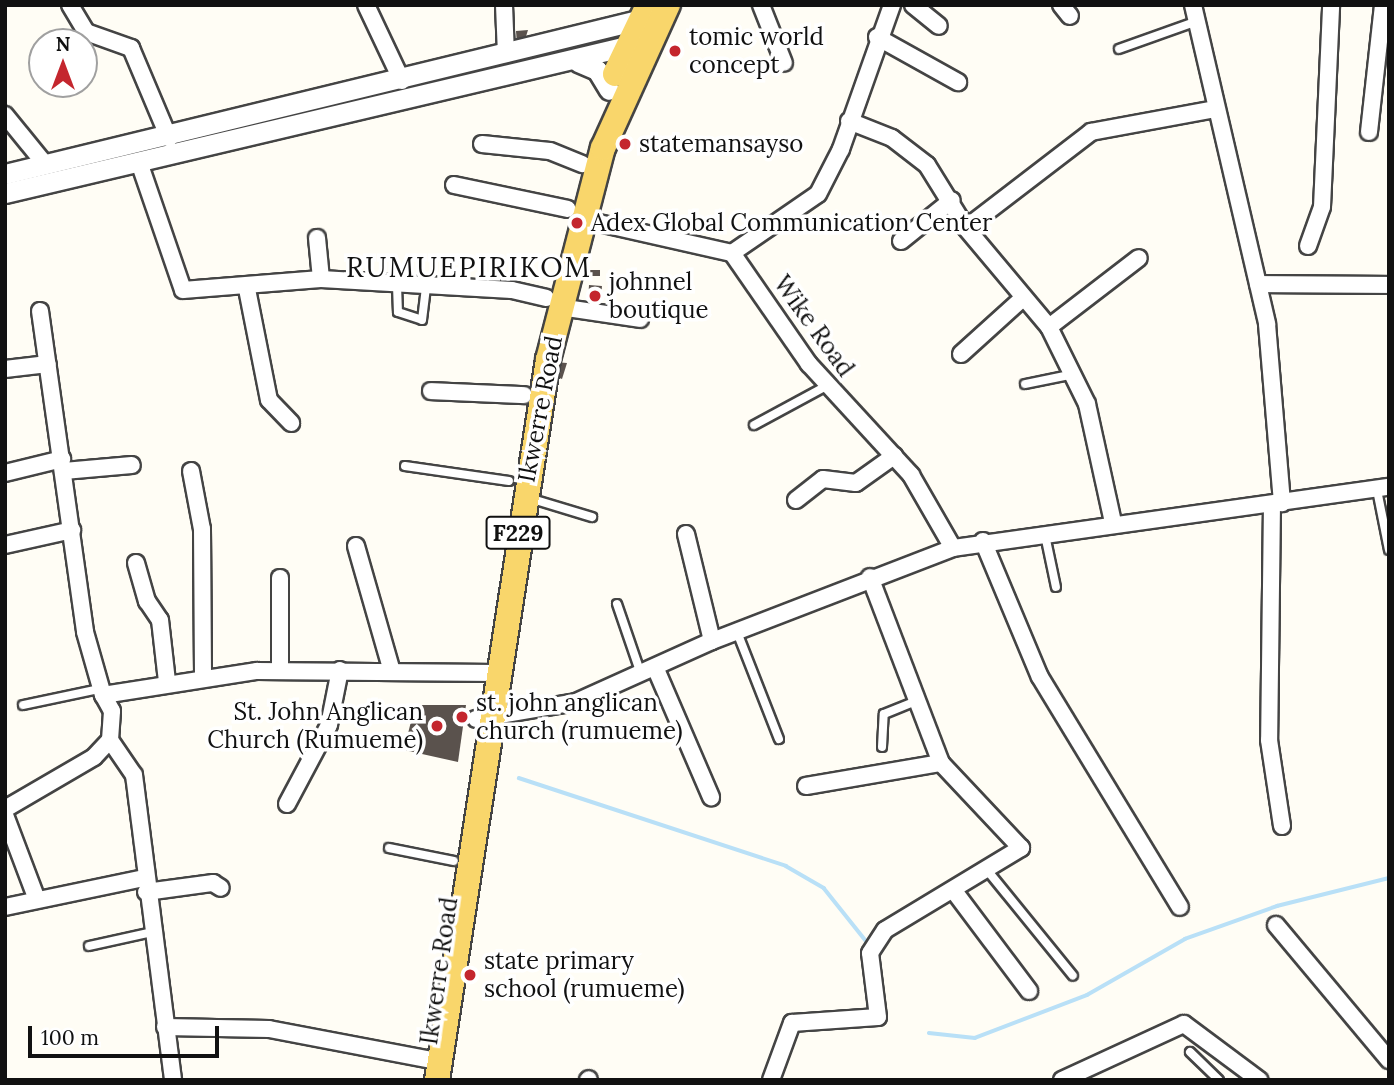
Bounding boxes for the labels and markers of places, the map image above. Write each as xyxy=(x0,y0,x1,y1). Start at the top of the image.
place label: tomic world concept xyxy=(689,23,824,79)
marker: tomic world concept xyxy=(667,43,683,59)
place label: statemansayso xyxy=(639,130,803,158)
marker: statemansayso xyxy=(617,136,633,152)
place label: Adex Global Communication Center xyxy=(591,209,992,237)
marker: Adex Global Communication Center xyxy=(569,215,585,231)
place label: johnnel boutique xyxy=(609,268,709,324)
marker: johnnel boutique xyxy=(587,288,603,304)
place label: st. john anglican church (rumueme) xyxy=(476,689,683,745)
place label: St. John Anglican Church (Rumueme) xyxy=(207,698,423,754)
marker: st. john anglican church (rumueme) xyxy=(454,709,470,725)
marker: St. John Anglican Church (Rumueme) xyxy=(429,718,445,734)
place label: state primary school (rumueme) xyxy=(484,947,685,1003)
marker: state primary school (rumueme) xyxy=(462,967,478,983)

